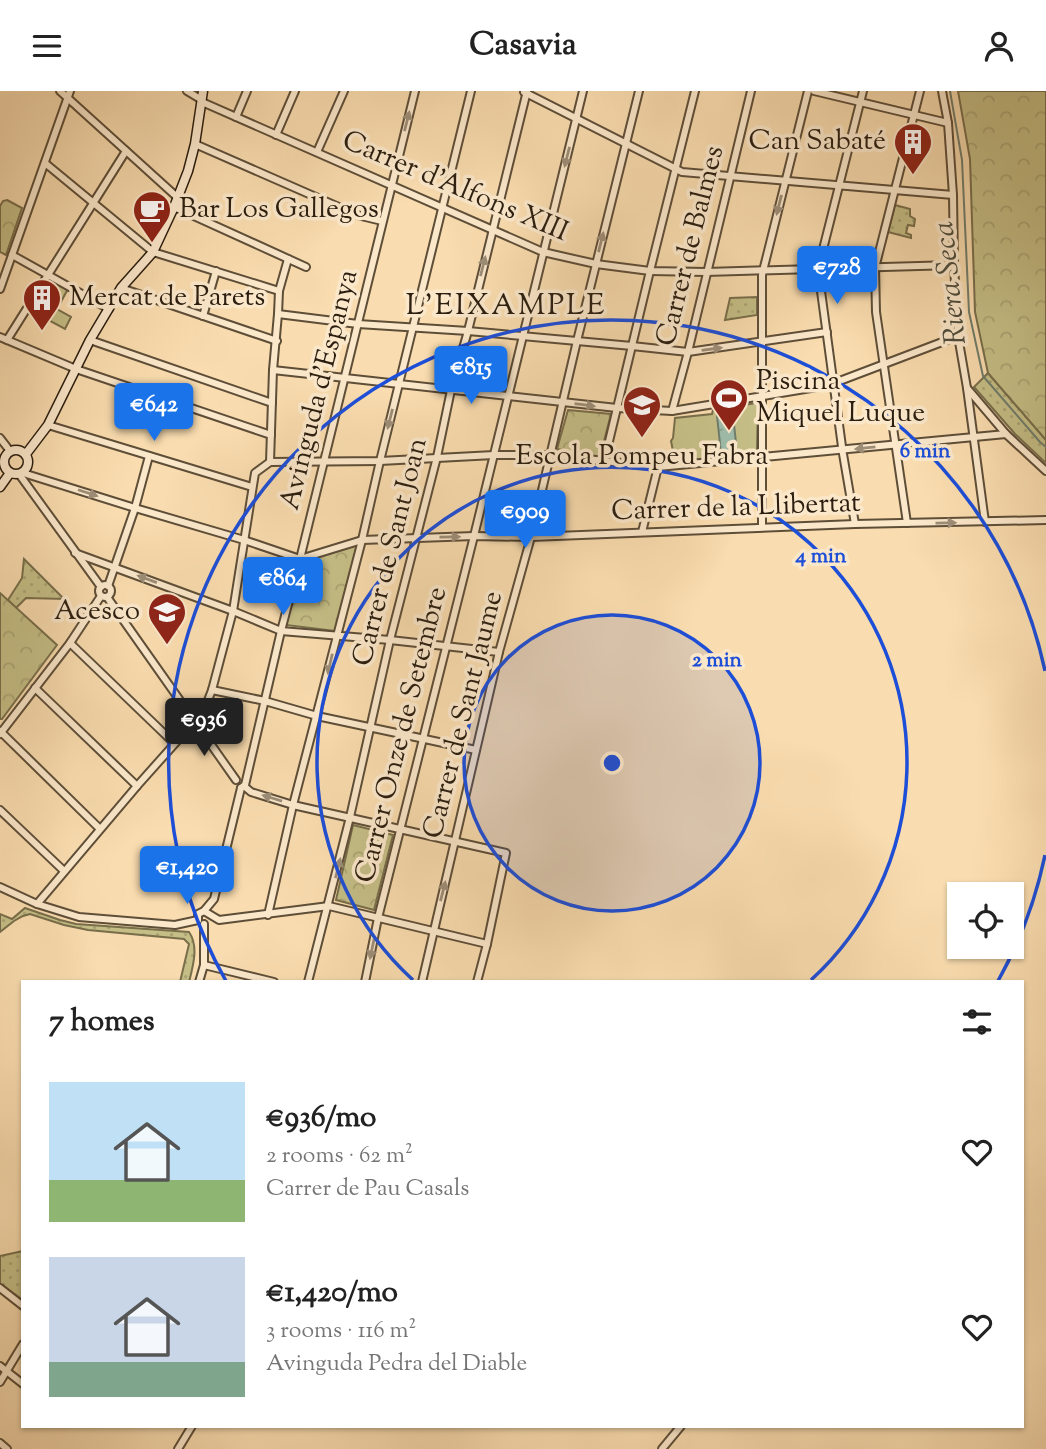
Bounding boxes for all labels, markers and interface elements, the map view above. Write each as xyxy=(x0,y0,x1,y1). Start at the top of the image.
text: Casavia xyxy=(469,23,577,69)
icon: menu xyxy=(28,27,66,65)
icon: person xyxy=(980,27,1018,65)
one-way arrow xyxy=(402,110,413,132)
street label: Carrer d'Alfons XIII xyxy=(336,121,574,253)
building icon: Can Sabaté xyxy=(892,121,934,176)
place label: Can Sabaté xyxy=(749,122,886,162)
street label: Carrer de Balmes xyxy=(647,142,735,350)
one-way arrow xyxy=(561,146,572,168)
cafe icon: Bar Los Gallegos xyxy=(131,189,173,244)
place label: Bar Los Gallegos xyxy=(179,190,379,230)
one-way arrow xyxy=(773,194,784,216)
water label: Riera Seca xyxy=(923,219,979,347)
one-way arrow xyxy=(596,231,607,253)
pin: €728 xyxy=(796,247,878,306)
text: €728 xyxy=(813,252,861,285)
one-way arrow xyxy=(478,255,489,277)
street label: Avinguda d'Espanya xyxy=(271,266,369,514)
building icon: Mercat de Parets xyxy=(21,277,63,332)
place label: Mercat de Parets xyxy=(69,278,265,318)
district label: L'EIXAMPLE xyxy=(406,285,606,328)
one-way arrow xyxy=(701,343,723,354)
pin: €815 xyxy=(430,347,512,406)
text: €815 xyxy=(450,352,492,385)
place label: Piscina Miquel Luque xyxy=(756,362,925,434)
sports icon: Piscina Miquel Luque xyxy=(708,377,750,432)
pin: €642 xyxy=(113,383,195,443)
school or university icon: Escola Pompeu Fabra xyxy=(621,384,663,439)
text: €642 xyxy=(130,389,178,422)
one-way arrow xyxy=(574,399,596,410)
one-way arrow xyxy=(384,408,395,430)
street label: Carrer de Sant Joan xyxy=(343,434,439,670)
place label: Escola Pompeu Fabra xyxy=(516,437,768,477)
text: 6 min xyxy=(900,437,951,467)
one-way arrow xyxy=(854,442,876,453)
street label: Carrer de la Llibertat xyxy=(611,484,862,532)
one-way arrow xyxy=(78,488,99,499)
pin: €909 xyxy=(484,491,566,550)
text: €909 xyxy=(501,496,549,529)
one-way arrow xyxy=(935,517,957,528)
one-way arrow xyxy=(439,531,461,543)
text: 4 min xyxy=(795,542,847,572)
pin: €864 xyxy=(242,557,324,617)
text: €864 xyxy=(259,563,307,596)
one-way arrow xyxy=(137,573,158,584)
street label: Carrer Onze de Setembre xyxy=(346,583,458,887)
street label: Carrer de Sant Jaume xyxy=(414,587,514,843)
school or university icon: Acesco xyxy=(146,591,188,646)
place label: Acesco xyxy=(54,592,140,632)
text: 2 min xyxy=(692,646,743,676)
one-way arrow xyxy=(324,653,335,675)
pin: €936 xyxy=(163,699,245,758)
text: €936 xyxy=(181,704,227,737)
centre of rings xyxy=(600,751,624,775)
one-way arrow xyxy=(262,793,283,803)
pin: €1,420 xyxy=(130,847,244,906)
text: €1,420 xyxy=(156,852,218,885)
one-way arrow xyxy=(333,857,344,879)
one-way arrow xyxy=(438,880,449,902)
map controls xyxy=(947,882,1024,959)
button: locate xyxy=(947,882,1024,959)
one-way arrow xyxy=(366,938,377,960)
text: 7 homes xyxy=(49,1001,154,1044)
icon: filters xyxy=(958,1003,996,1041)
text: €936/mo xyxy=(266,1097,377,1140)
icon: home xyxy=(105,1110,189,1194)
icon: heart xyxy=(958,1133,996,1171)
text: 2 rooms · 62 m² xyxy=(266,1140,413,1173)
text: Carrer de Pau Casals xyxy=(266,1173,469,1206)
text: €1,420/mo xyxy=(266,1272,398,1315)
icon: home xyxy=(105,1285,189,1369)
icon: heart xyxy=(958,1308,996,1346)
text: 3 rooms · 116 m² xyxy=(266,1315,416,1348)
text: Avinguda Pedra del Diable xyxy=(266,1348,527,1381)

